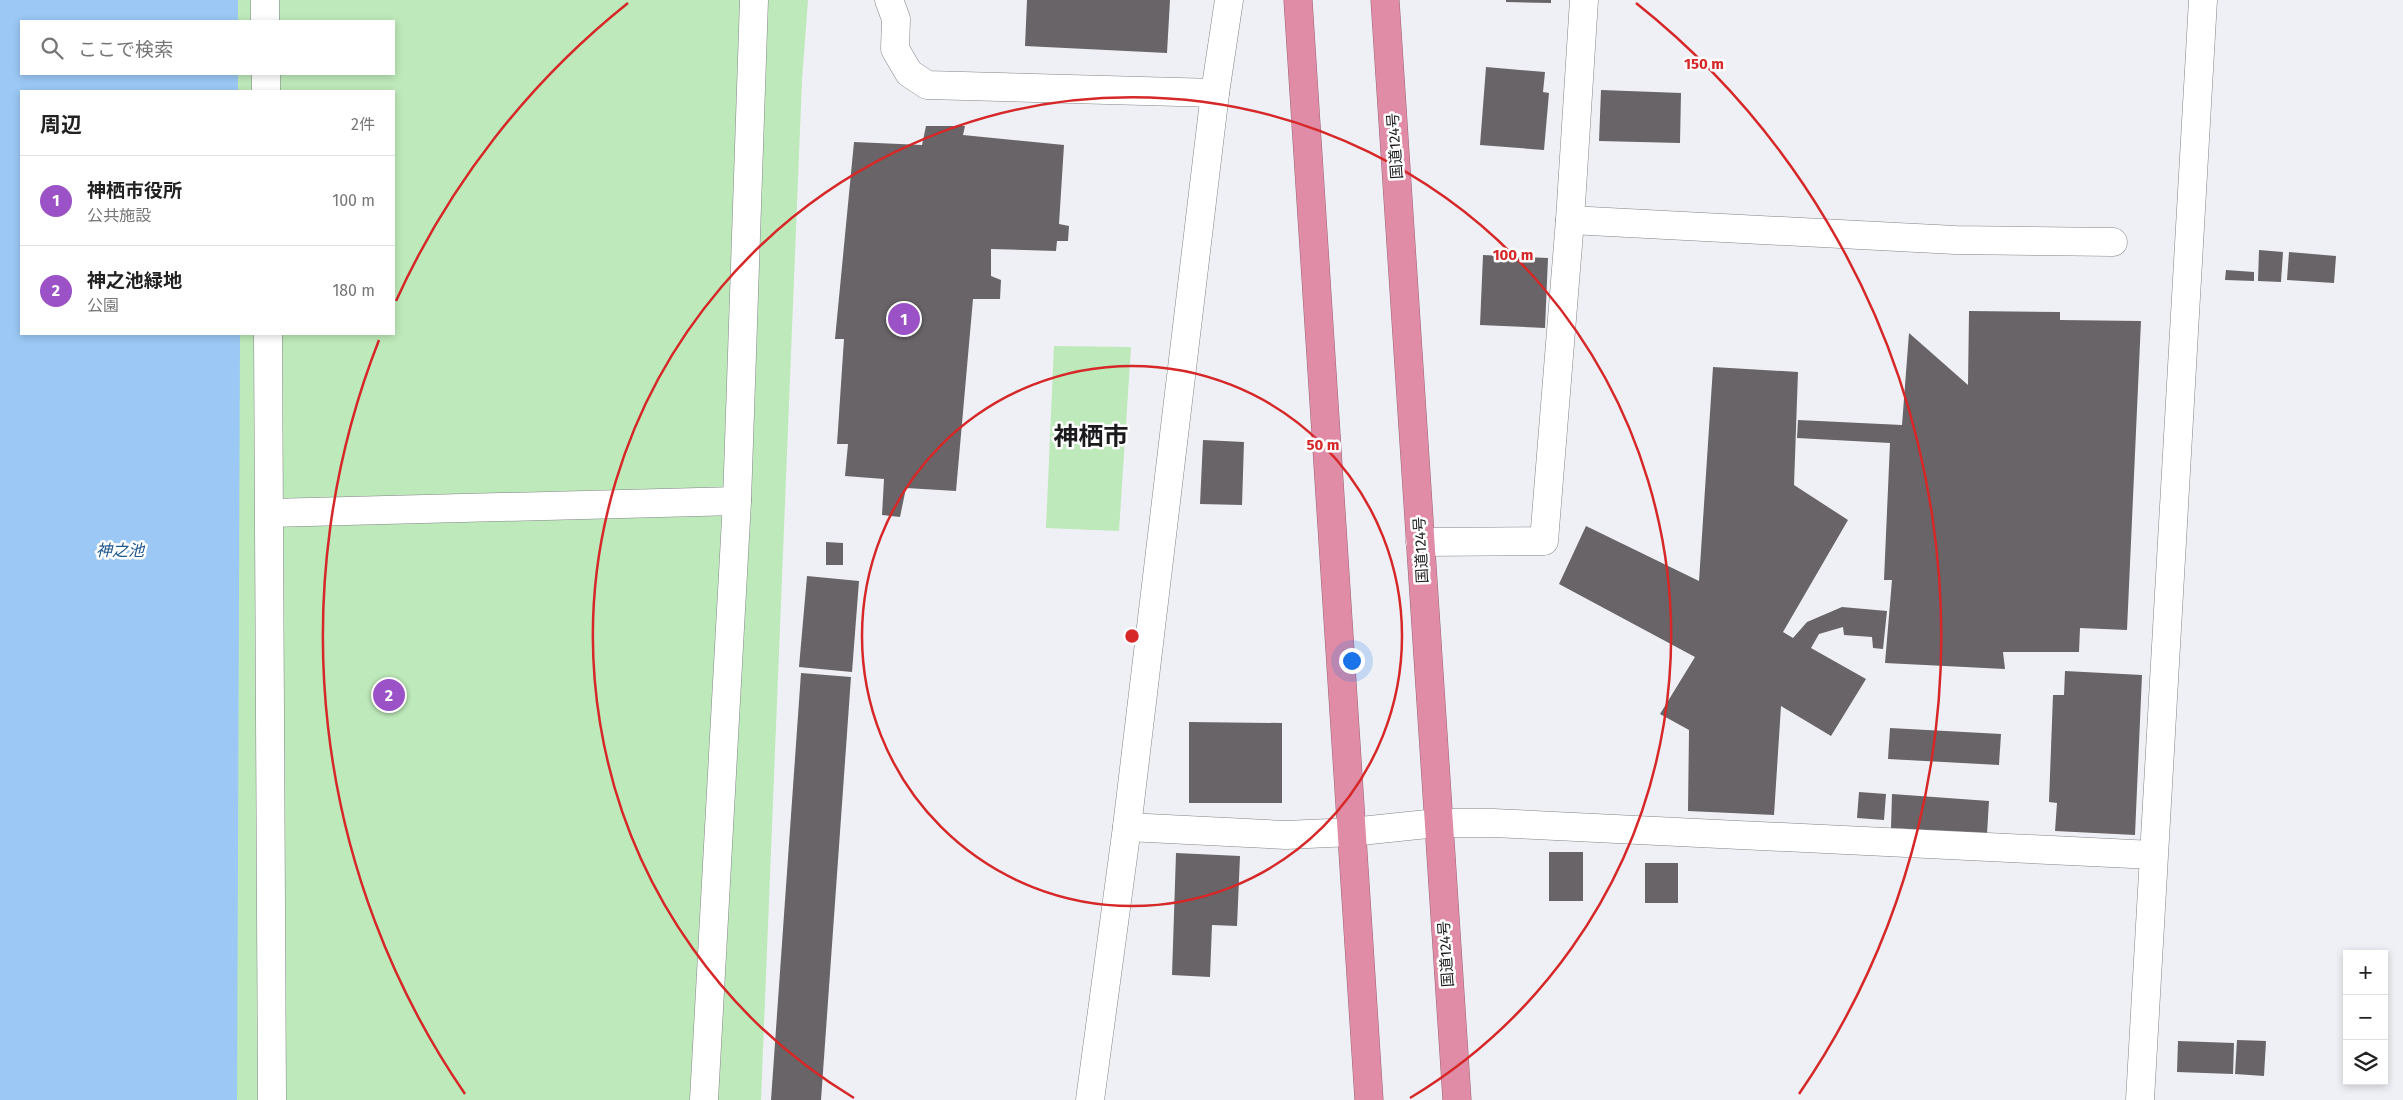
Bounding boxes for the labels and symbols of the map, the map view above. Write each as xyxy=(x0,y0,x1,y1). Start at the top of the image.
text: 150 m xyxy=(1684,55,1724,73)
street label: 国道124号 xyxy=(1384,112,1406,180)
text: 100 m xyxy=(1493,246,1533,264)
pin: 1 xyxy=(888,300,920,338)
district label: 神栖市 xyxy=(1053,422,1129,452)
text: 50 m xyxy=(1306,436,1340,454)
street label: 国道124号 xyxy=(1410,516,1432,584)
water label: 神之池 xyxy=(96,541,146,560)
centre of rings xyxy=(1123,627,1141,645)
your location xyxy=(1339,648,1365,674)
pin: 2 xyxy=(373,676,405,714)
street label: 国道124号 xyxy=(1435,920,1457,988)

